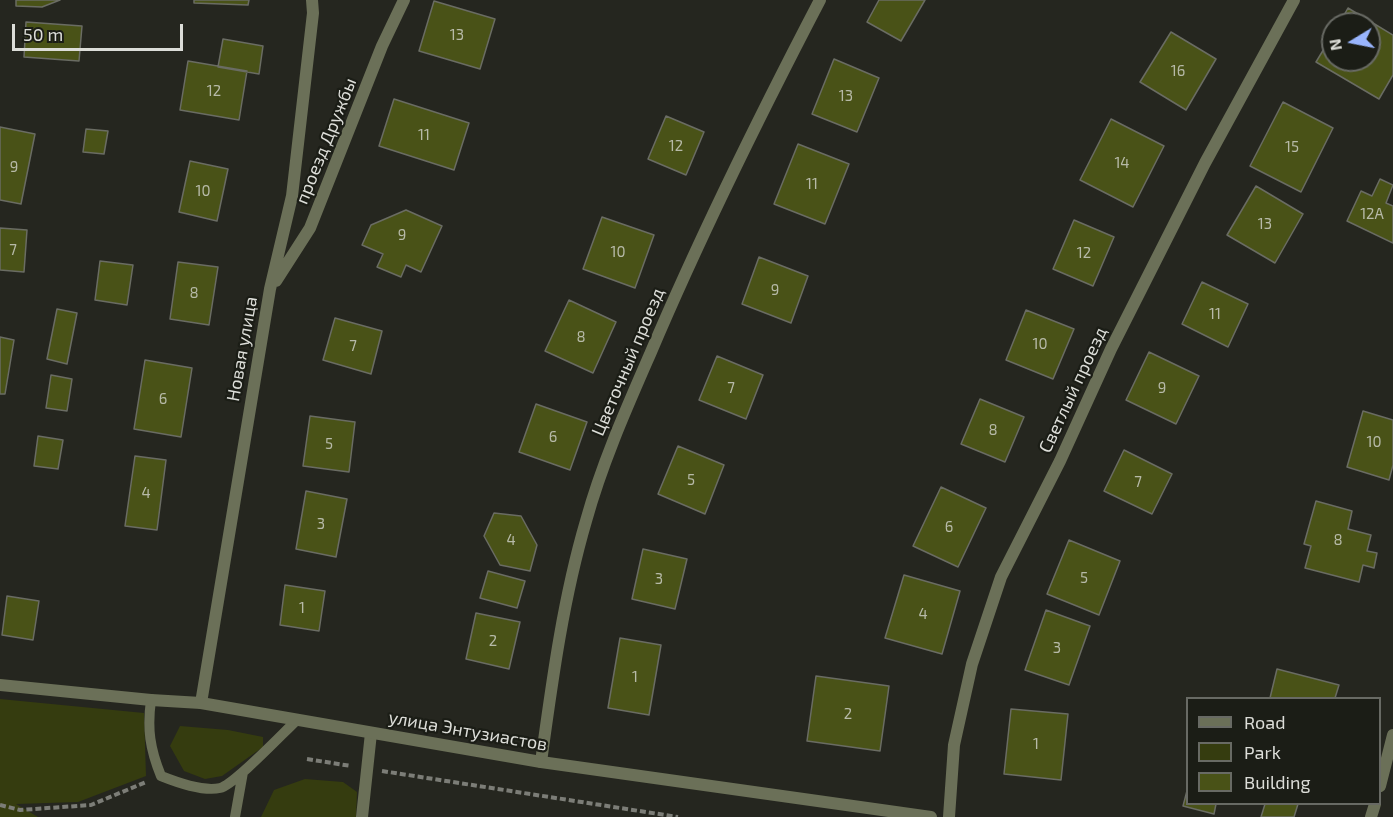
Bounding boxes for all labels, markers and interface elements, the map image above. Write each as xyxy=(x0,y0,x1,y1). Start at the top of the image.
scale bar xyxy=(15,12,186,50)
north arrow xyxy=(1321,12,1381,72)
text: 50 m xyxy=(23,23,63,45)
house number: 13 xyxy=(450,26,464,44)
text: N xyxy=(1324,38,1345,52)
house number: 16 xyxy=(1171,62,1185,80)
street label: проезд Дружбы xyxy=(291,75,361,207)
house number: 12 xyxy=(207,82,221,100)
house number: 13 xyxy=(839,87,853,105)
house number: 11 xyxy=(418,126,430,144)
house number: 12 xyxy=(669,137,683,155)
house number: 15 xyxy=(1285,138,1299,156)
house number: 14 xyxy=(1114,154,1130,172)
house number: 9 xyxy=(10,158,18,176)
house number: 11 xyxy=(806,175,818,193)
house number: 10 xyxy=(195,182,211,200)
house number: 12А xyxy=(1360,205,1384,223)
house number: 13 xyxy=(1258,215,1272,233)
house number: 9 xyxy=(398,226,406,244)
house number: 7 xyxy=(9,241,17,259)
house number: 10 xyxy=(610,243,626,261)
house number: 12 xyxy=(1077,244,1091,262)
house number: 9 xyxy=(771,281,779,299)
house number: 8 xyxy=(189,284,199,302)
street label: Цветочный проезд xyxy=(587,285,669,439)
street label: Новая улица xyxy=(222,295,262,403)
house number: 11 xyxy=(1209,305,1221,323)
street label: Светлый проезд xyxy=(1034,324,1112,456)
house number: 8 xyxy=(576,328,586,346)
house number: 10 xyxy=(1032,335,1048,353)
house number: 7 xyxy=(349,337,357,355)
house number: 7 xyxy=(727,379,735,397)
house number: 9 xyxy=(1158,379,1166,397)
house number: 6 xyxy=(159,390,167,408)
house number: 8 xyxy=(988,421,998,439)
house number: 6 xyxy=(549,428,557,446)
house number: 10 xyxy=(1366,433,1382,451)
house number: 5 xyxy=(325,435,333,453)
house number: 5 xyxy=(687,471,695,489)
house number: 7 xyxy=(1134,473,1142,491)
house number: 4 xyxy=(141,484,151,502)
house number: 3 xyxy=(317,515,325,533)
house number: 6 xyxy=(945,518,953,536)
house number: 4 xyxy=(506,531,516,549)
house number: 8 xyxy=(1333,531,1343,549)
house number: 5 xyxy=(1080,569,1088,587)
house number: 3 xyxy=(655,570,663,588)
house number: 1 xyxy=(299,599,305,617)
house number: 4 xyxy=(918,605,928,623)
house number: 2 xyxy=(489,632,497,650)
house number: 3 xyxy=(1053,639,1061,657)
house number: 1 xyxy=(632,668,638,686)
legend xyxy=(1186,697,1381,805)
house number: 2 xyxy=(844,705,852,723)
street label: улица Энтузиастов xyxy=(387,706,549,756)
text: Road xyxy=(1244,711,1285,733)
house number: 1 xyxy=(1033,735,1039,753)
text: Park xyxy=(1244,741,1281,763)
text: Building xyxy=(1244,771,1311,793)

